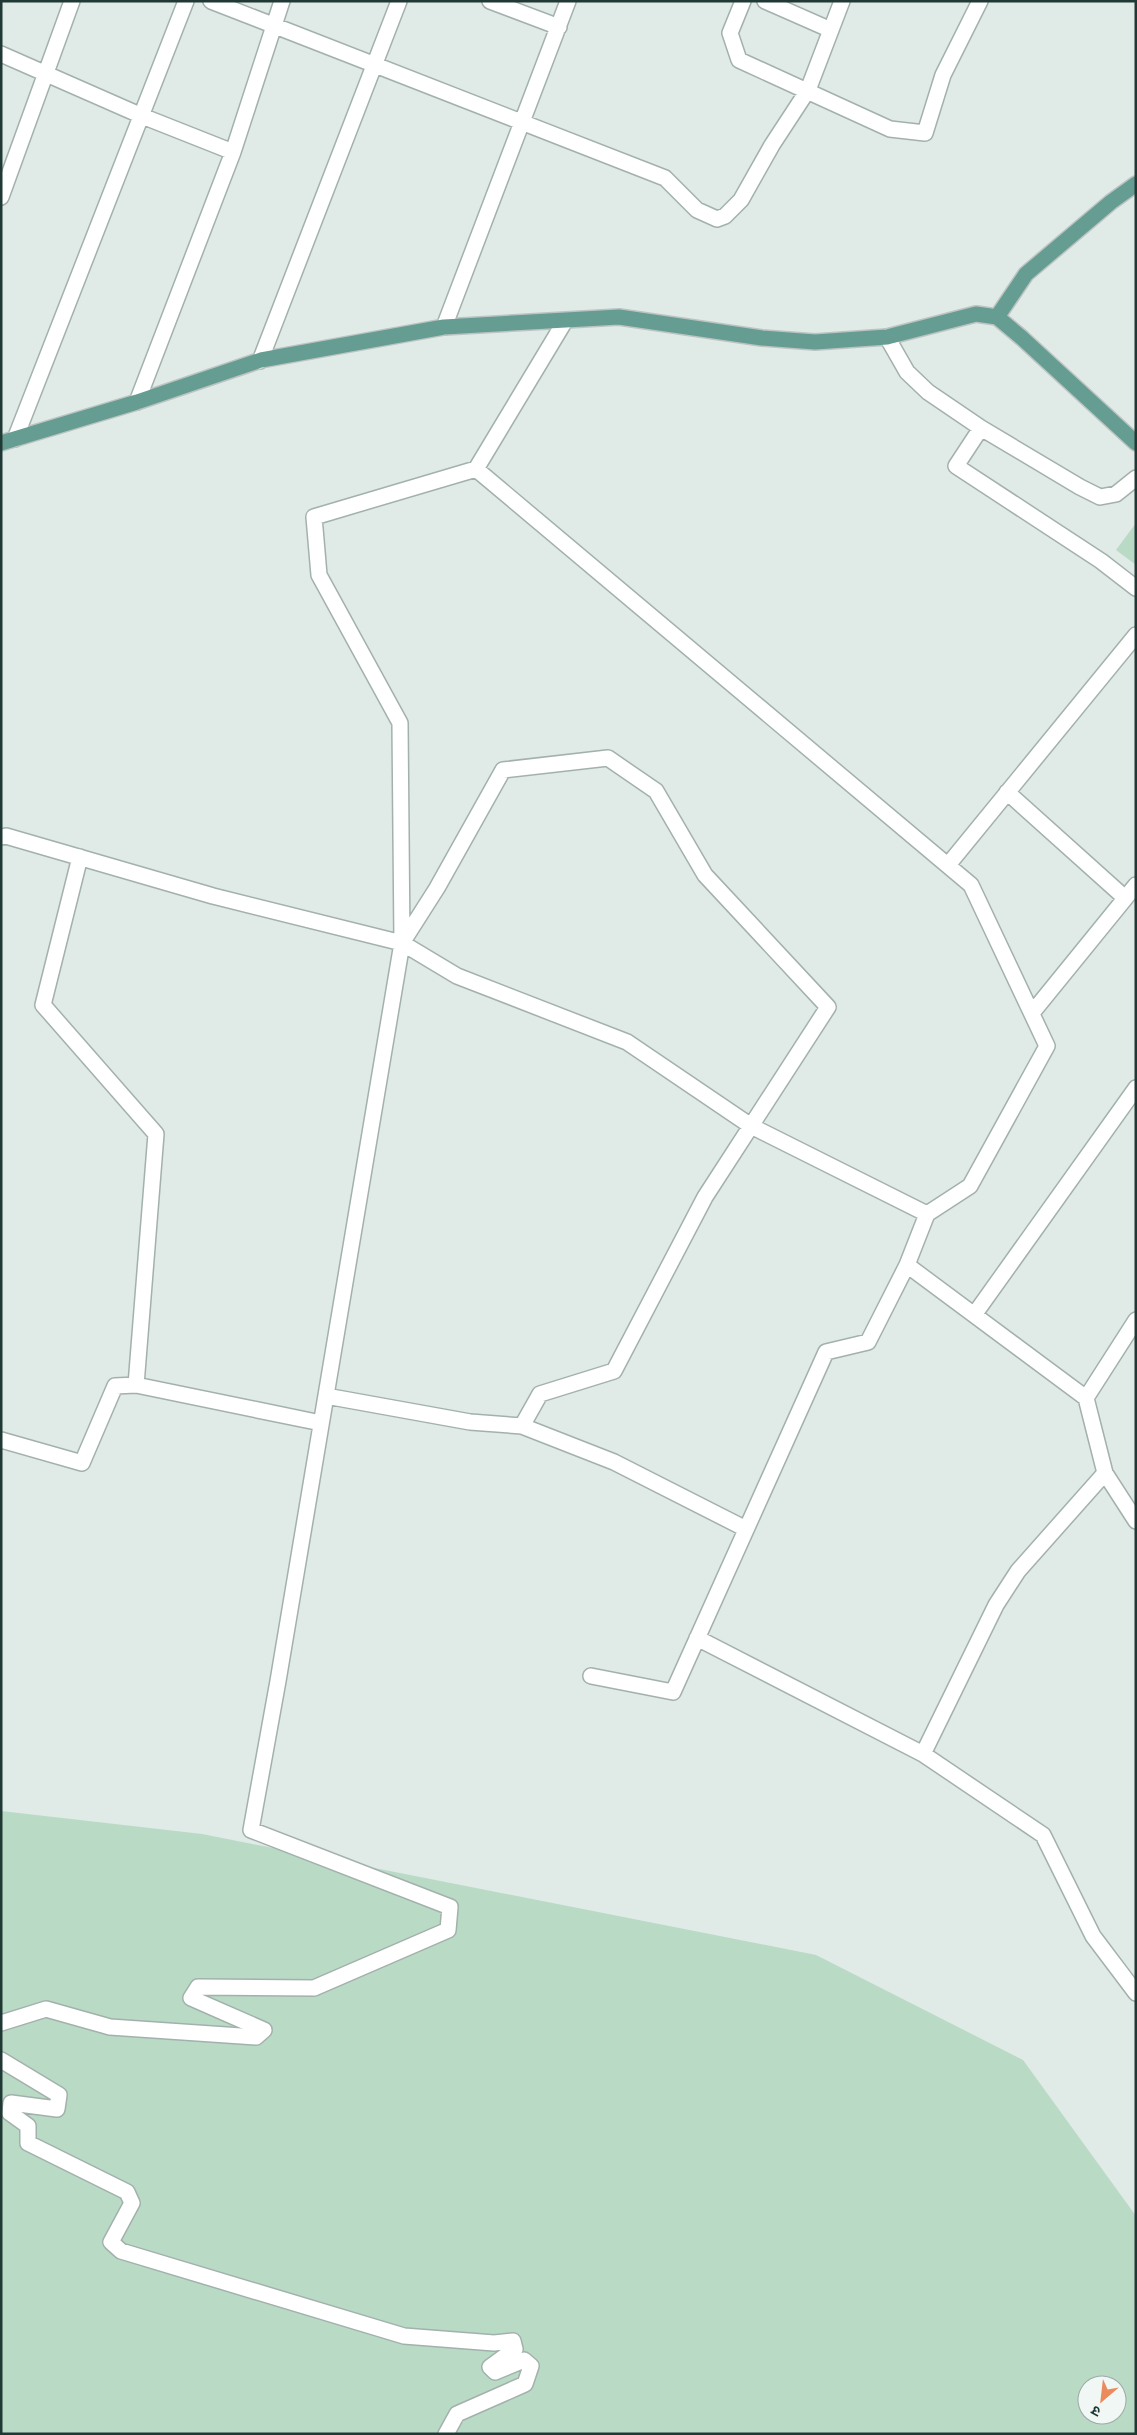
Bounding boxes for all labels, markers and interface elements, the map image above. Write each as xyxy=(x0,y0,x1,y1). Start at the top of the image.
north arrow xyxy=(1077,2375,1127,2425)
text: उ xyxy=(1087,2402,1103,2421)

